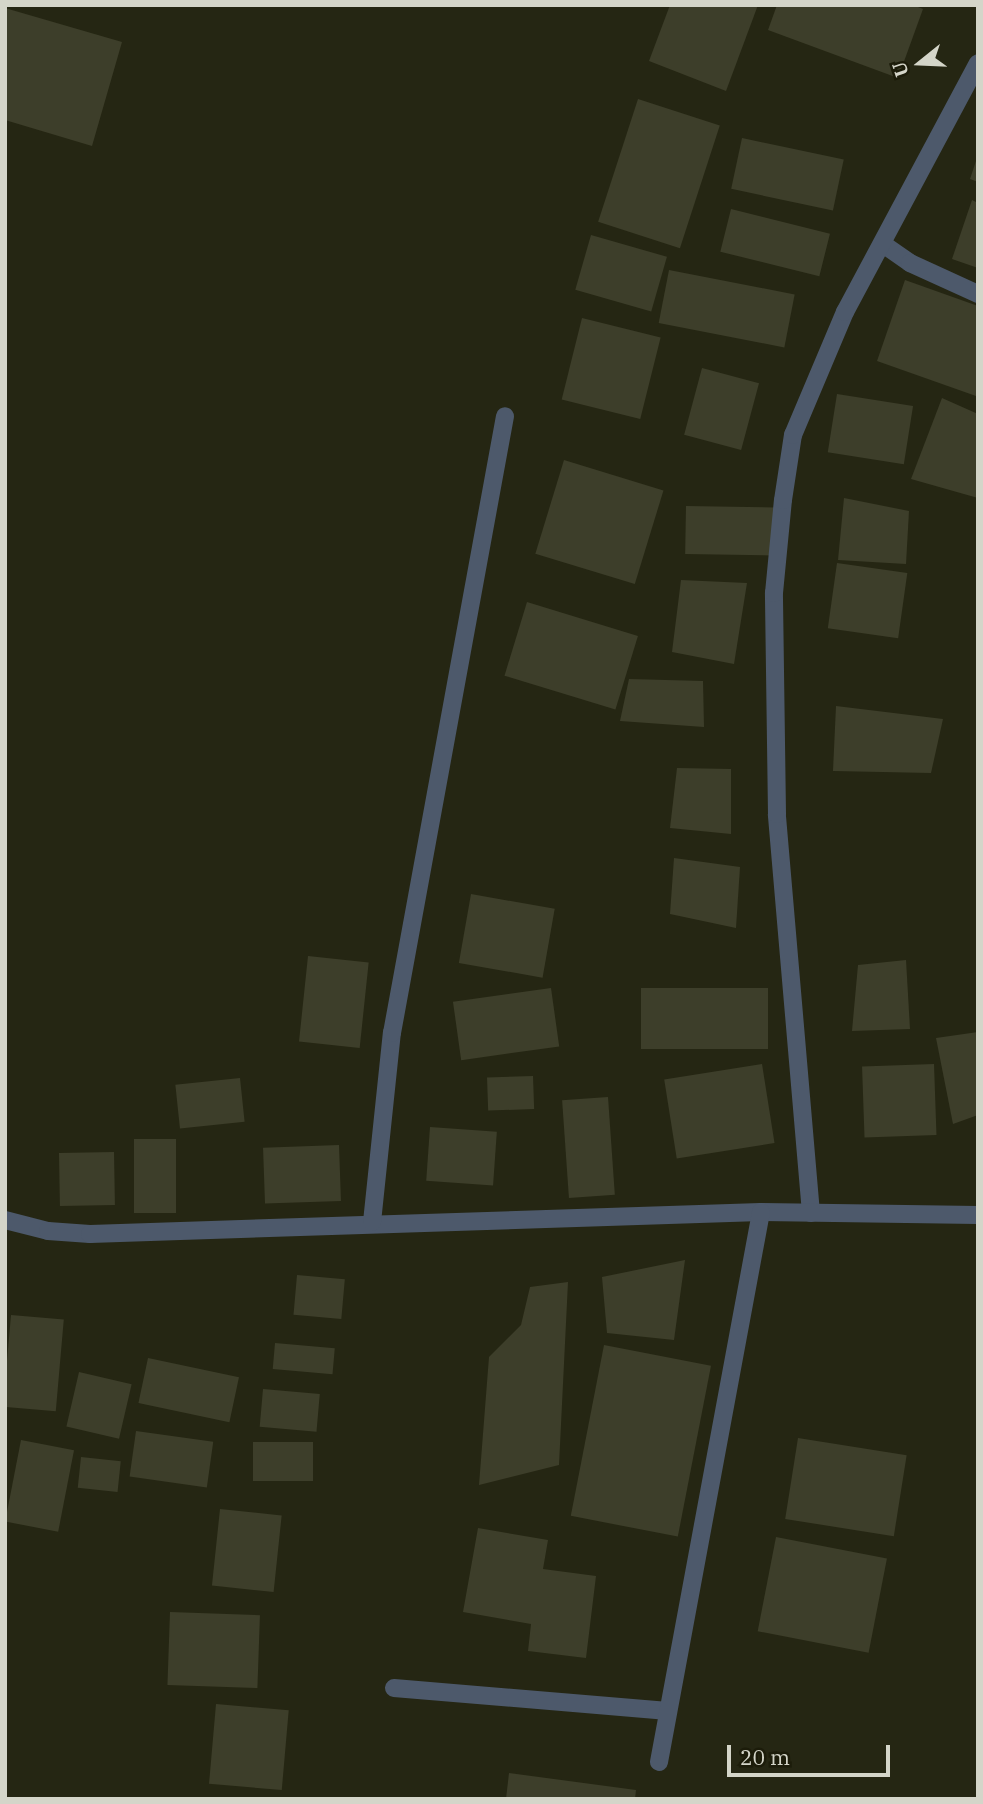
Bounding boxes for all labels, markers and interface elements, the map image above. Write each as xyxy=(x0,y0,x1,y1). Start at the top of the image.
north arrow xyxy=(885,28,955,98)
text: U xyxy=(886,59,914,80)
scale bar xyxy=(731,1730,894,1774)
text: 20 m xyxy=(740,1743,790,1771)

